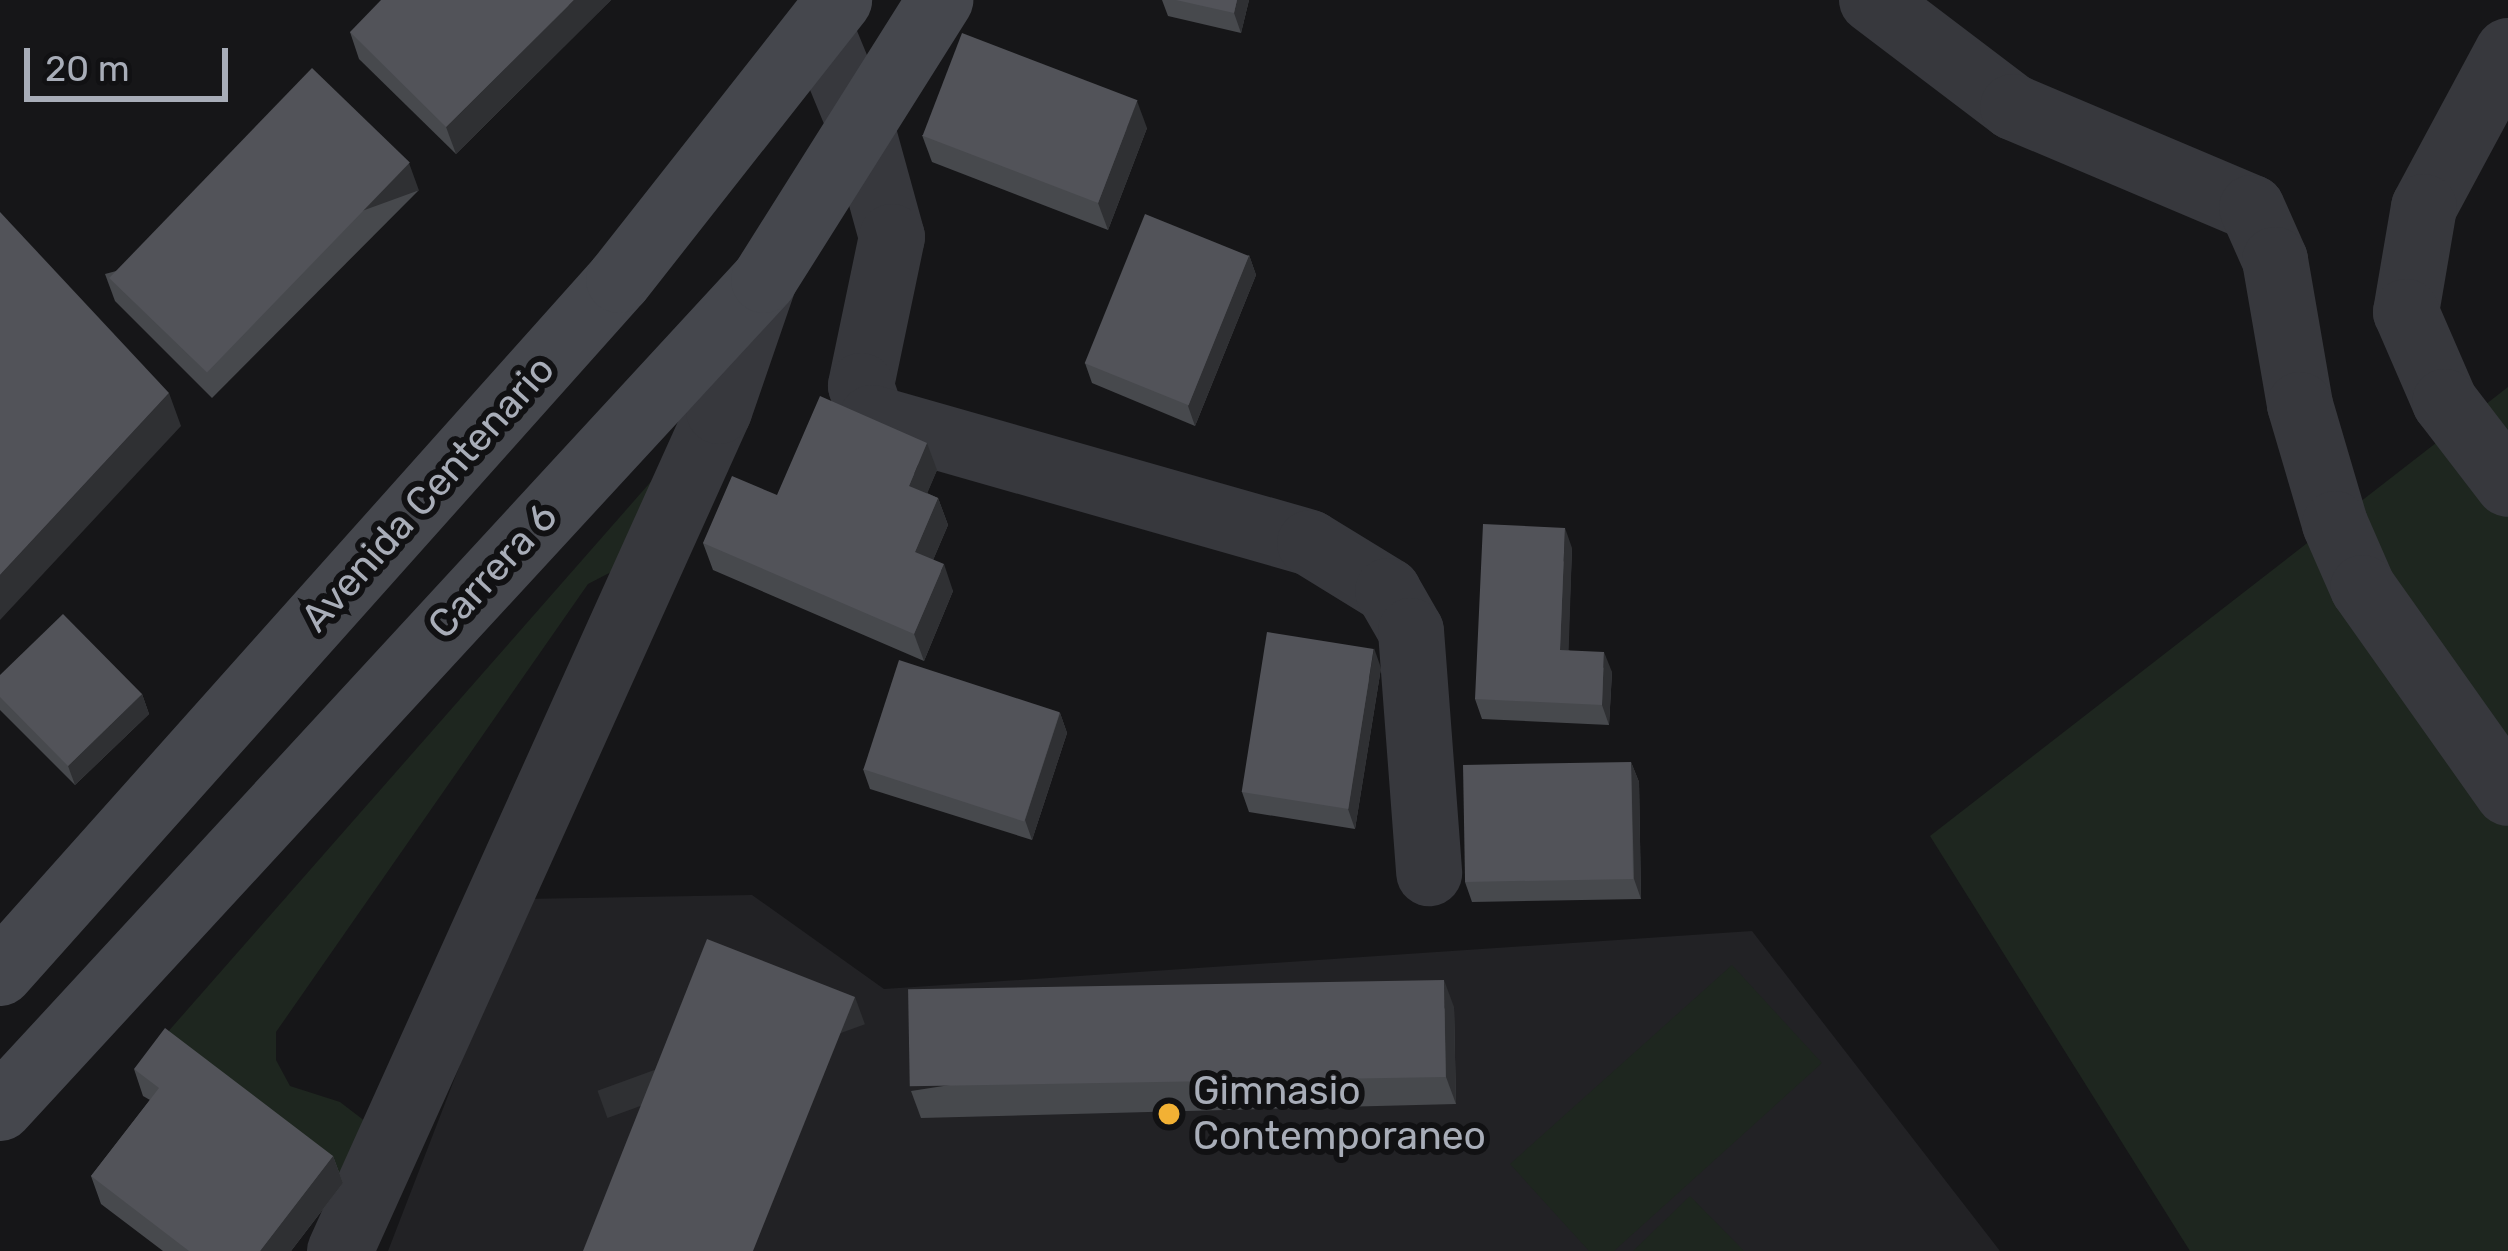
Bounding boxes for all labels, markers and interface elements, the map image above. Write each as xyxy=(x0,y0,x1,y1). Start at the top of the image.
scale bar xyxy=(30,24,234,98)
text: 20 m xyxy=(45,47,130,90)
street label: Avenida Centenario xyxy=(292,346,564,642)
street label: Carrera 6 xyxy=(419,494,567,648)
place label: Gimnasio Contemporaneo xyxy=(1193,1069,1486,1160)
marker: Gimnasio Contemporaneo xyxy=(1156,1101,1182,1127)

